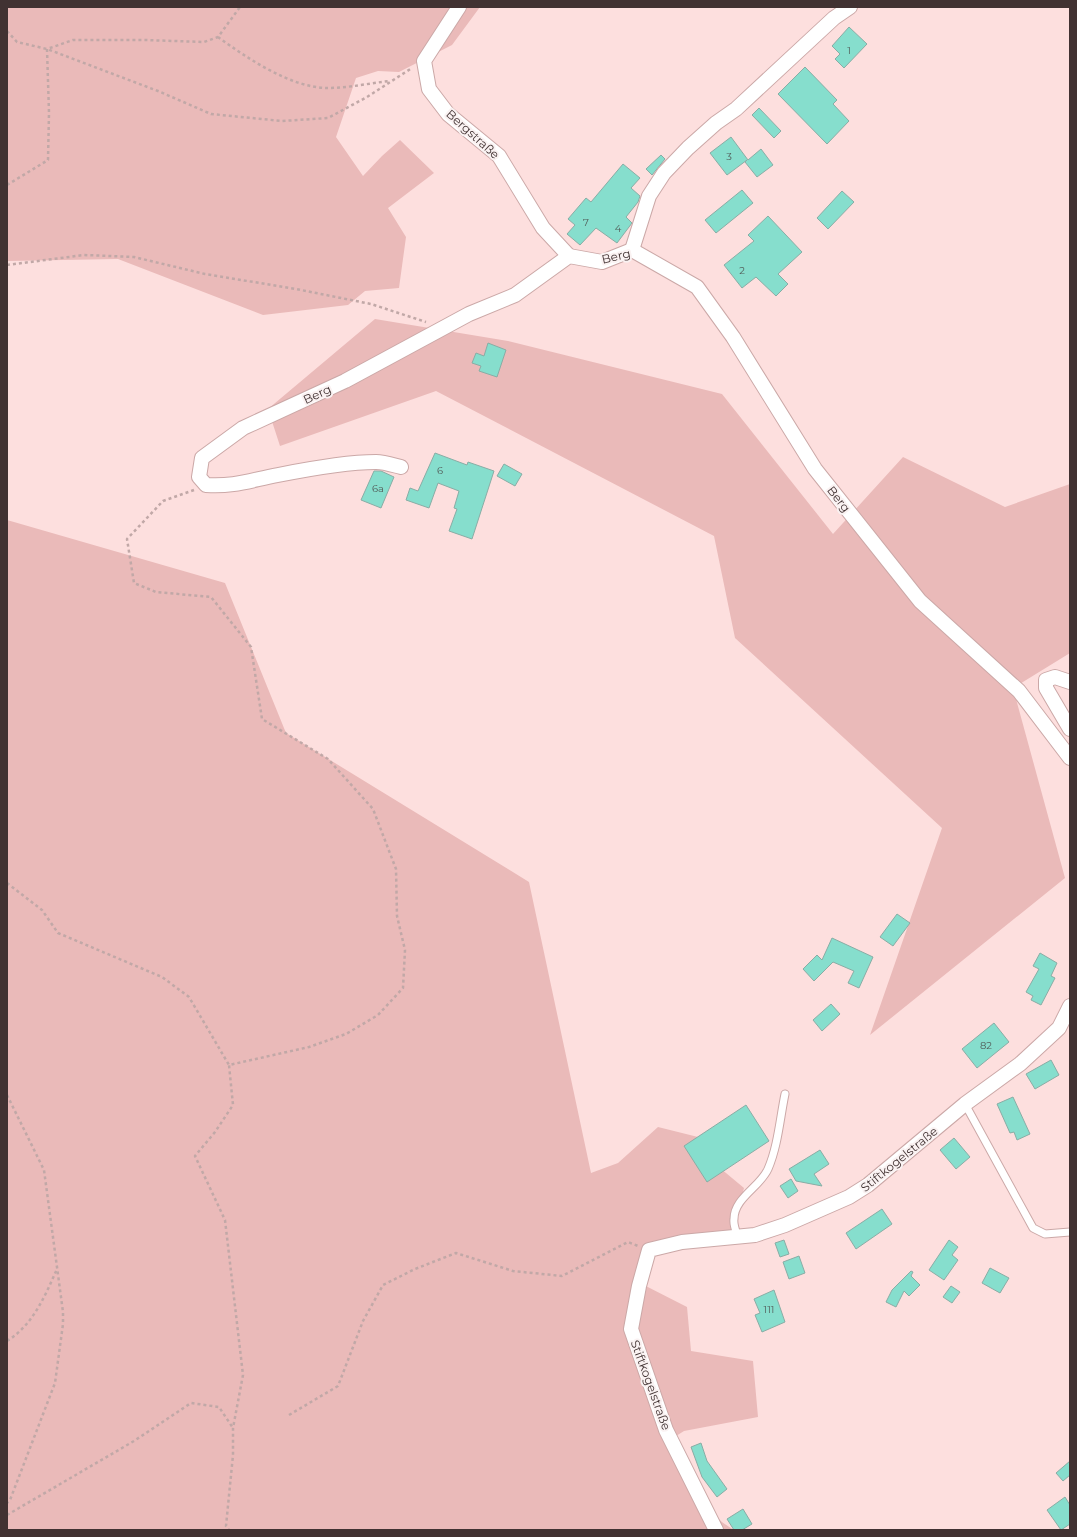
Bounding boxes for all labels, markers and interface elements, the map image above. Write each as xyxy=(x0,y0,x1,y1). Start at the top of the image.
house number: 1 xyxy=(847,44,851,57)
street label: Bergstraße xyxy=(443,106,503,162)
house number: 3 xyxy=(726,150,732,163)
house number: 7 xyxy=(583,216,589,229)
house number: 4 xyxy=(615,222,622,235)
street label: Berg xyxy=(600,245,632,267)
house number: 2 xyxy=(739,264,745,277)
street label: Berg xyxy=(301,381,333,407)
house number: 6 xyxy=(437,464,443,477)
house number: 6a xyxy=(372,482,384,495)
street label: Berg xyxy=(824,483,854,515)
house number: 82 xyxy=(980,1039,992,1052)
street label: Stiftkogelstraße xyxy=(857,1123,941,1195)
house number: 111 xyxy=(764,1303,774,1316)
street label: Stiftkogelstraße xyxy=(628,1338,674,1432)

